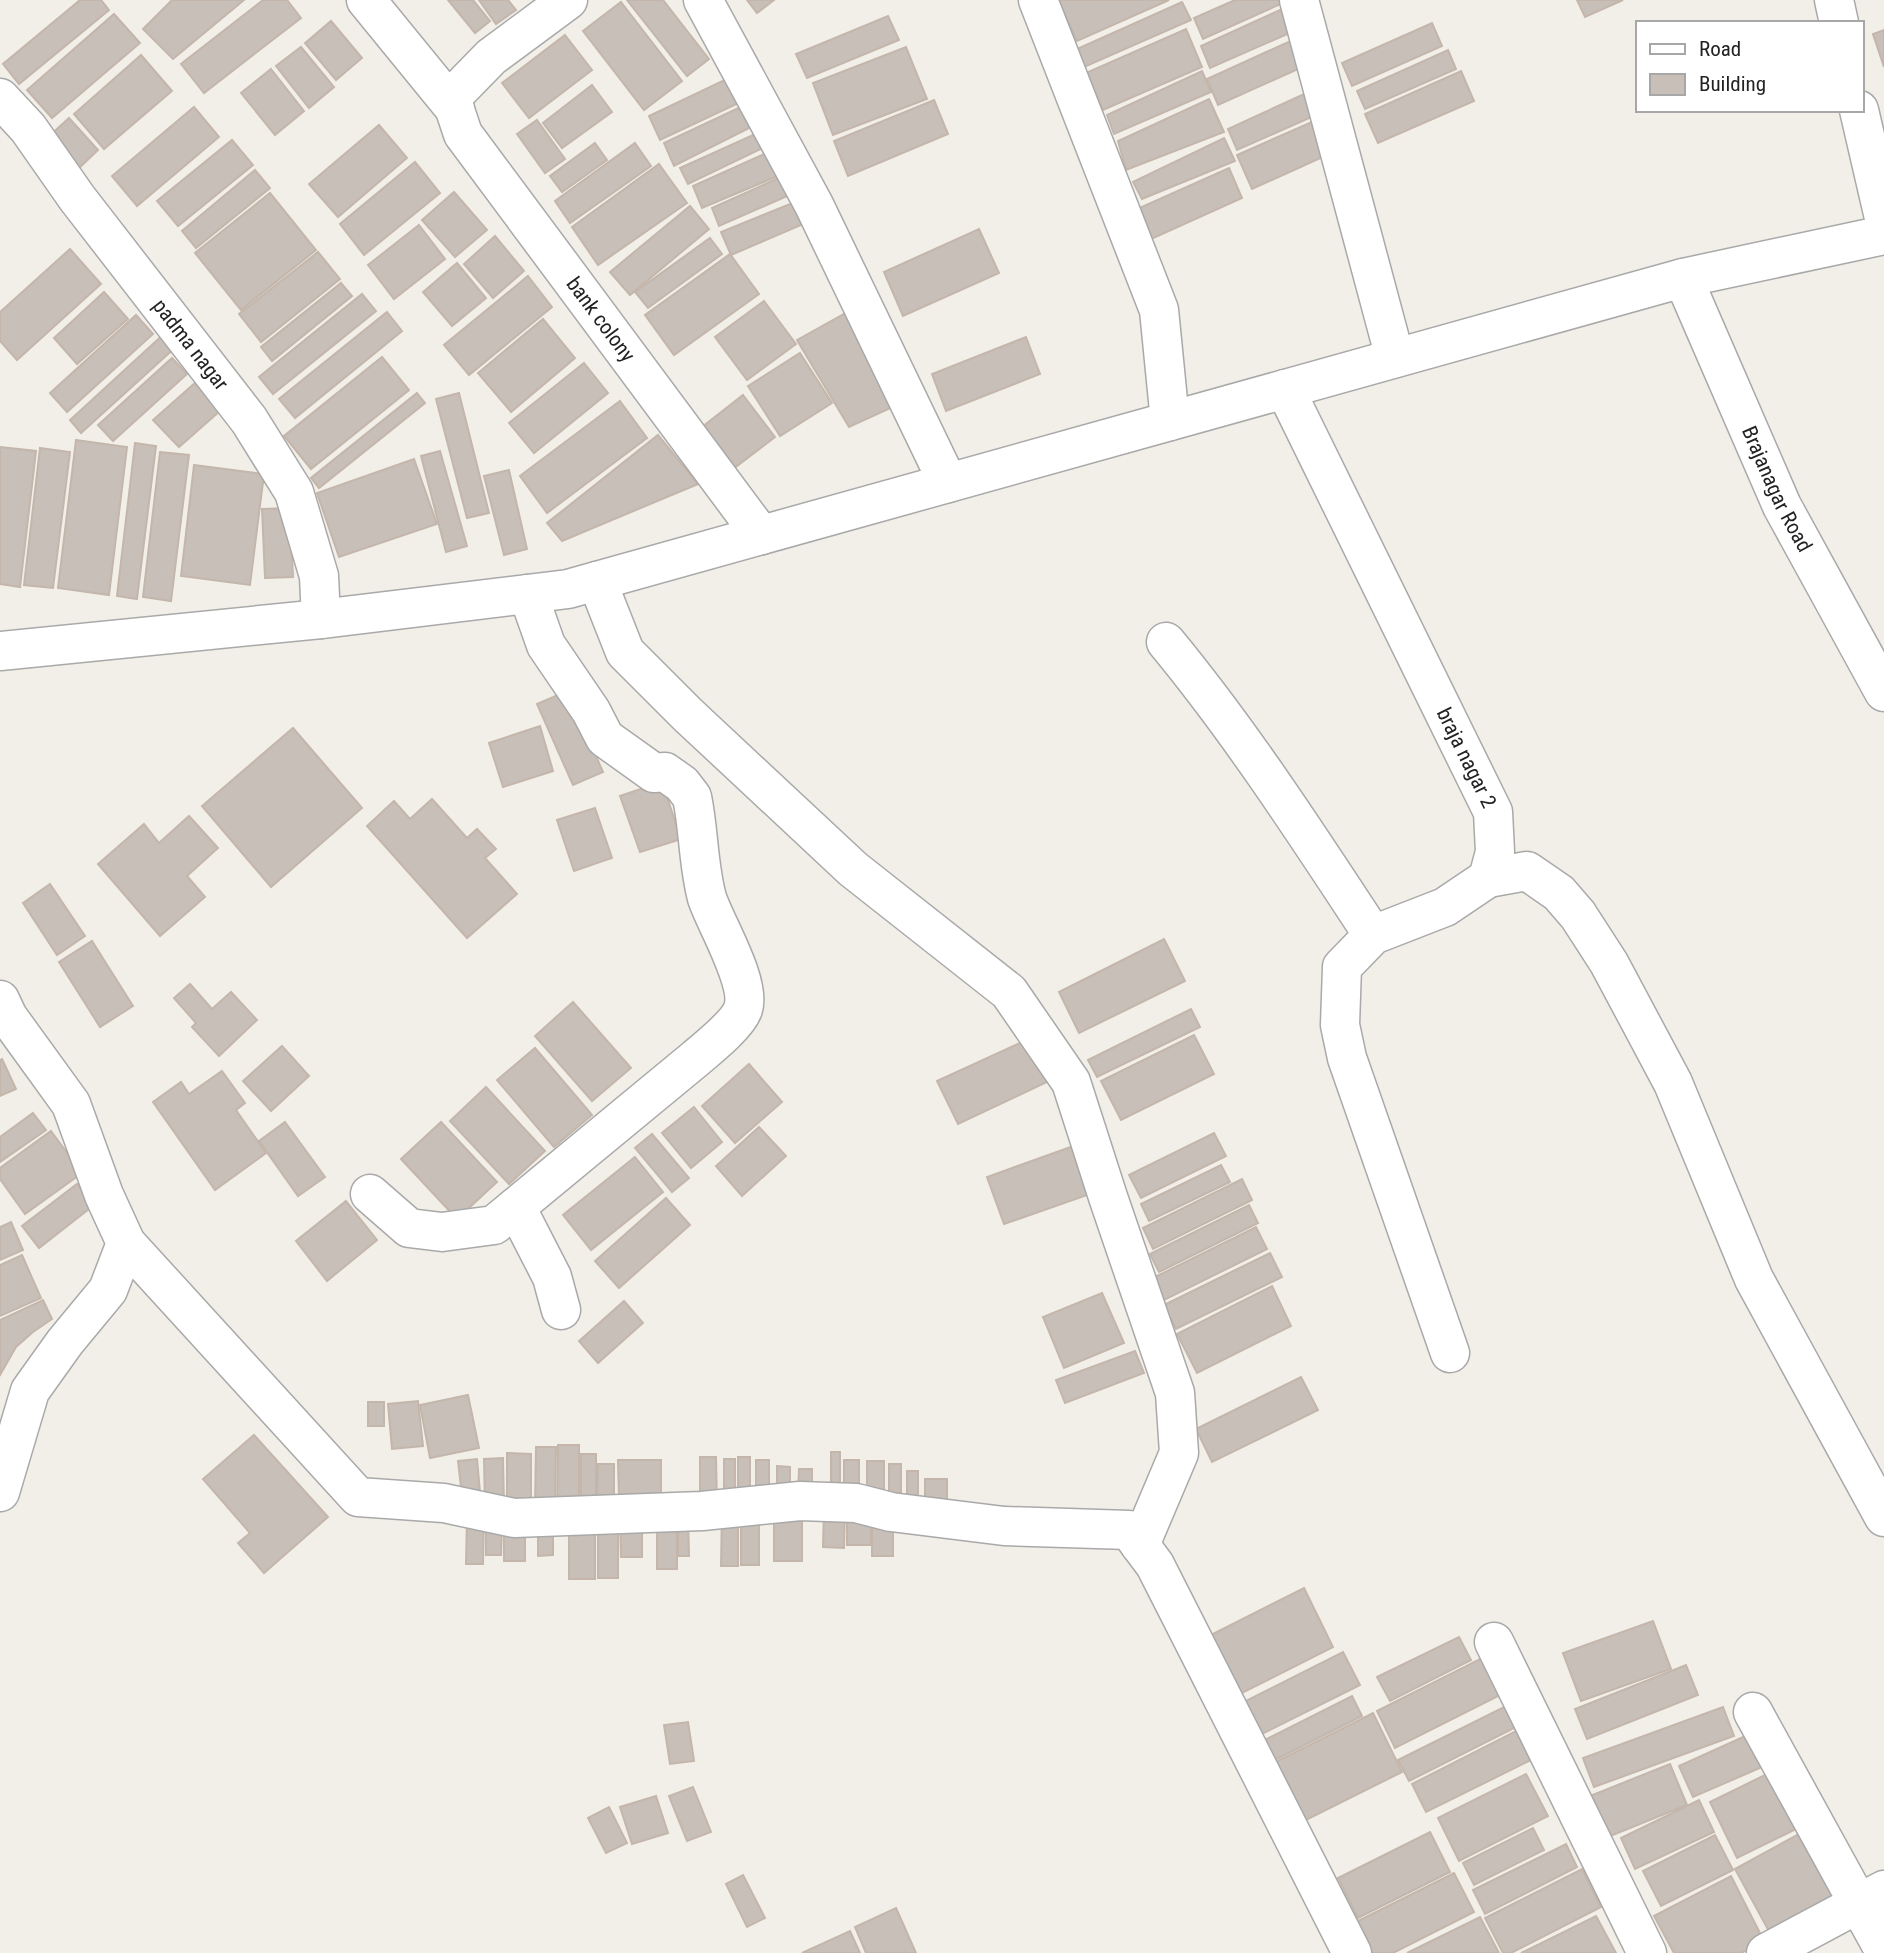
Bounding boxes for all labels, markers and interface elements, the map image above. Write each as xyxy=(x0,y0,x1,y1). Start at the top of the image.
legend xyxy=(1636,21,1863,112)
text: Road xyxy=(1699,37,1741,61)
text: Building xyxy=(1699,72,1766,96)
street label: bank colony xyxy=(561,272,640,367)
street label: padma nagar xyxy=(148,294,233,395)
street label: Brajanagar Road xyxy=(1737,423,1817,556)
street label: braja nagar 2 xyxy=(1432,704,1501,812)

